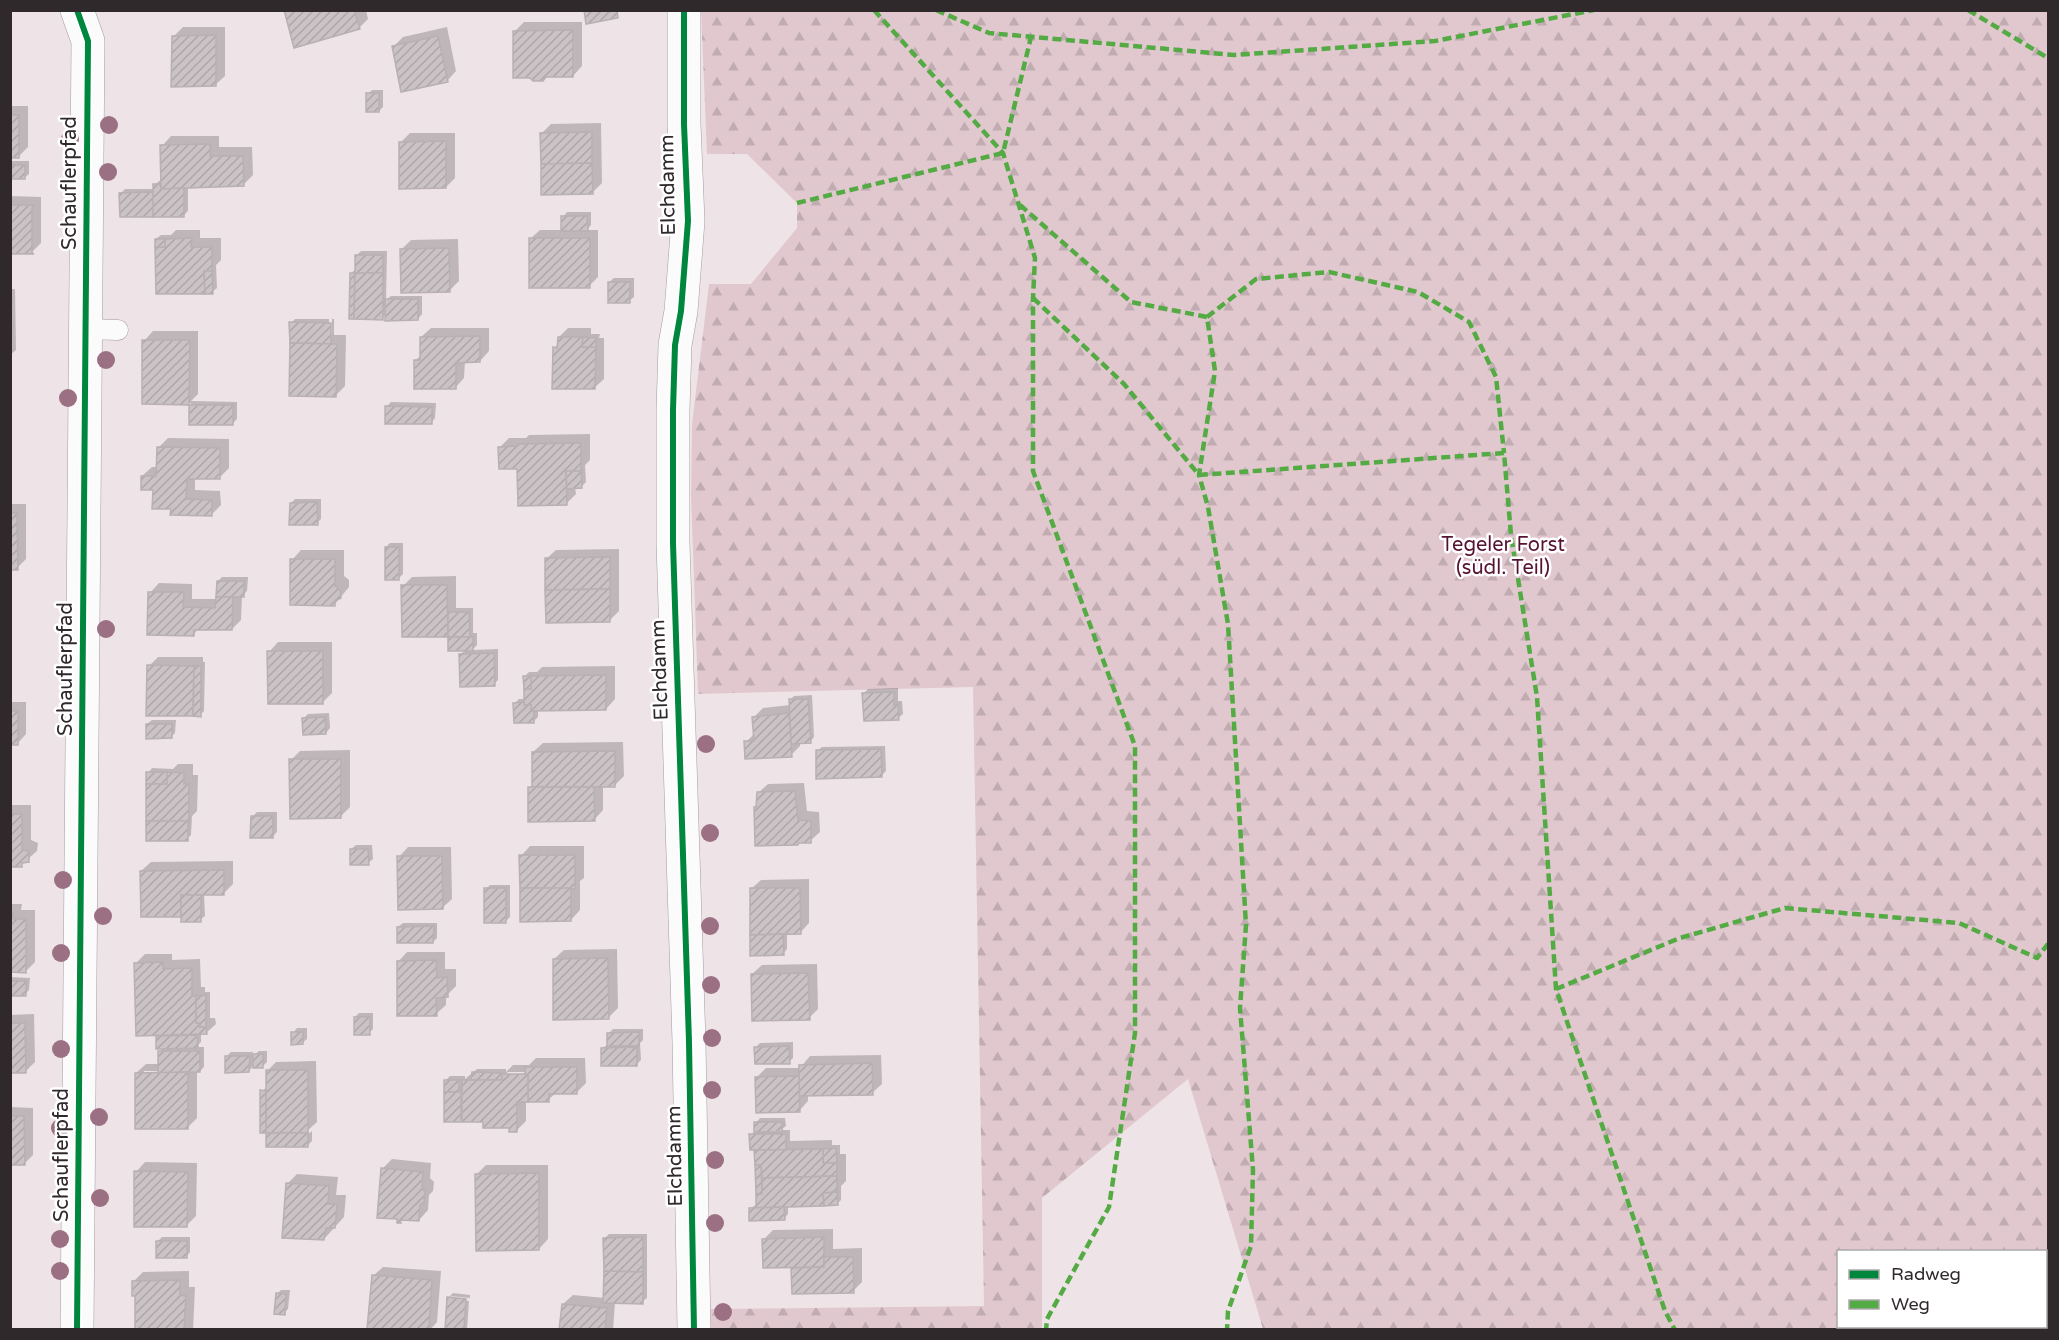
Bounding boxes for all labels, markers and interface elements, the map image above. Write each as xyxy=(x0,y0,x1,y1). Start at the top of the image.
street label: Schauflerpfad xyxy=(58,116,82,250)
street label: Elchdamm xyxy=(655,134,681,236)
park label: Tegeler Forst (südl. Teil) xyxy=(1441,533,1565,580)
street label: Schauflerpfad xyxy=(54,602,78,736)
street label: Elchdamm xyxy=(646,619,674,721)
street label: Schauflerpfad xyxy=(50,1088,74,1222)
street label: Elchdamm xyxy=(662,1105,688,1207)
legend xyxy=(1837,1250,2047,1328)
text: Radweg xyxy=(1891,1263,1961,1285)
text: Weg xyxy=(1891,1293,1930,1315)

